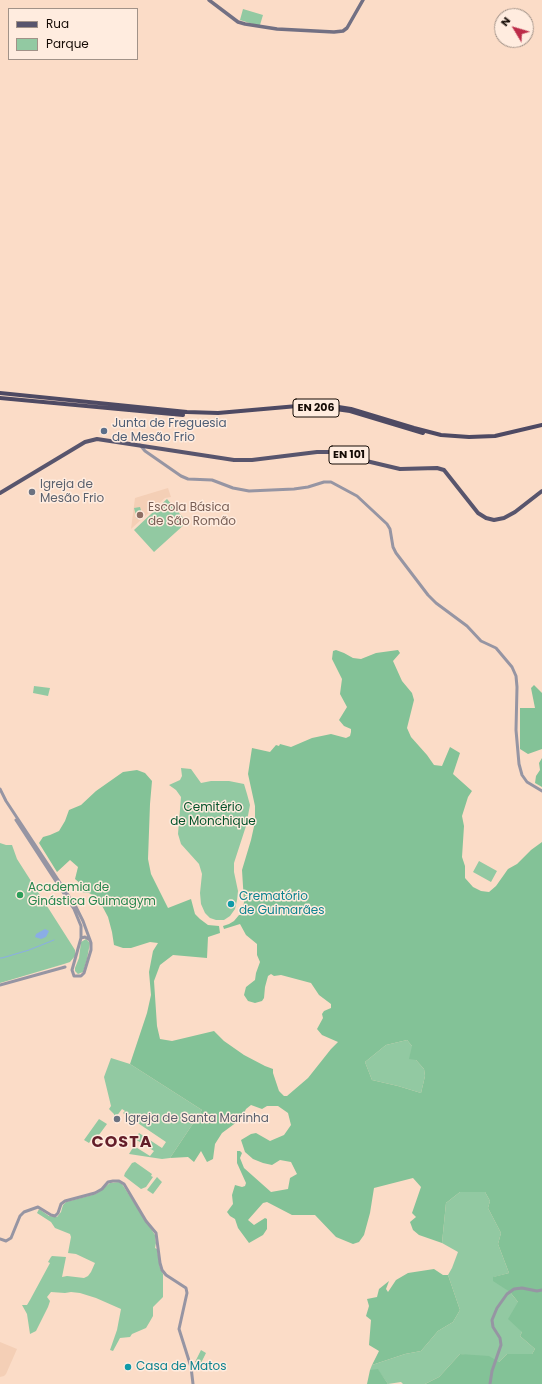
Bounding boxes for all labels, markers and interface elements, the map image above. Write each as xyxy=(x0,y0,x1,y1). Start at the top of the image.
legend xyxy=(8,8,138,60)
north arrow xyxy=(494,8,534,48)
text: N xyxy=(496,13,514,29)
text: Rua xyxy=(46,15,69,32)
text: Parque xyxy=(46,35,89,52)
road number: EN 206 xyxy=(293,399,339,417)
place label: Junta de Freguesia de Mesão Frio xyxy=(112,417,227,445)
marker: Junta de Freguesia de Mesão Frio xyxy=(99,426,109,436)
road number: EN 101 xyxy=(329,446,369,464)
place label: Igreja de Mesão Frio xyxy=(40,478,104,506)
marker: Igreja de Mesão Frio xyxy=(27,487,37,497)
place label: Escola Básica de São Romão xyxy=(148,501,236,529)
marker: Escola Básica de São Romão xyxy=(135,510,145,520)
park label: Cemitério de Monchique xyxy=(170,801,256,829)
place label: Academia de Ginástica Guimagym xyxy=(28,881,156,909)
marker: Academia de Ginástica Guimagym xyxy=(15,890,25,900)
place label: Crematório de Guimarães xyxy=(239,890,324,918)
marker: Crematório de Guimarães xyxy=(226,899,236,909)
place label: Igreja de Santa Marinha xyxy=(125,1112,269,1126)
marker: Igreja de Santa Marinha xyxy=(112,1114,122,1124)
district label: COSTA xyxy=(92,1133,152,1153)
place label: Casa de Matos xyxy=(136,1360,226,1374)
marker: Casa de Matos xyxy=(123,1362,133,1372)

